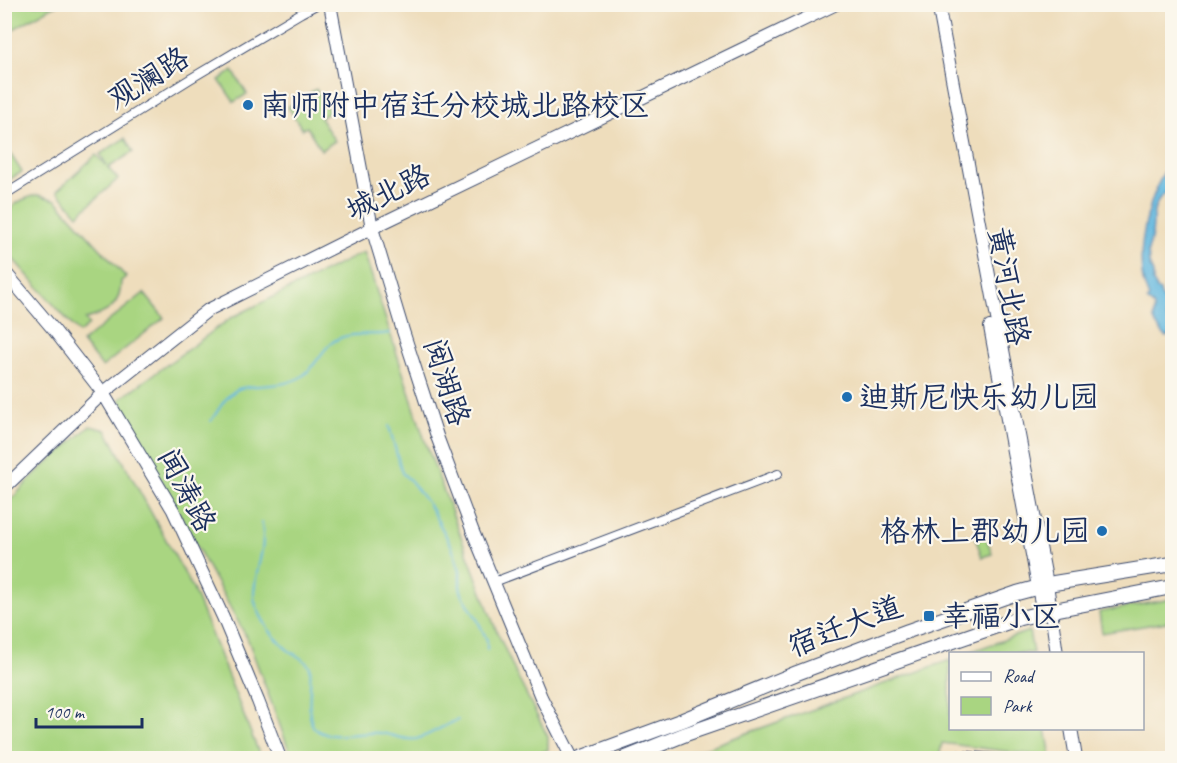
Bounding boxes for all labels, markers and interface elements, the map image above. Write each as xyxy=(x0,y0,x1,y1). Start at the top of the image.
street label: 观澜路 xyxy=(100,38,196,118)
place label: 南师附中宿迁分校城北路校区 xyxy=(260,86,650,124)
marker: 南师附中宿迁分校城北路校区 xyxy=(241,98,255,112)
street label: 城北路 xyxy=(339,155,437,229)
street label: 黄河北路 xyxy=(980,224,1038,348)
street label: 阅湖路 xyxy=(415,333,479,431)
place label: 迪斯尼快乐幼儿园 xyxy=(859,378,1099,416)
marker: 迪斯尼快乐幼儿园 xyxy=(840,390,854,404)
street label: 闻涛路 xyxy=(149,441,225,539)
place label: 格林上郡幼儿园 xyxy=(880,512,1090,550)
marker: 格林上郡幼儿园 xyxy=(1095,524,1109,538)
street label: 宿迁大道 xyxy=(782,587,908,665)
place label: 幸福小区 xyxy=(941,597,1061,635)
marker: 幸福小区 xyxy=(922,609,936,623)
legend xyxy=(949,652,1144,730)
text: Road xyxy=(1003,665,1036,687)
scale bar xyxy=(36,691,142,729)
text: Park xyxy=(1003,695,1033,717)
text: 100 m xyxy=(45,701,86,723)

